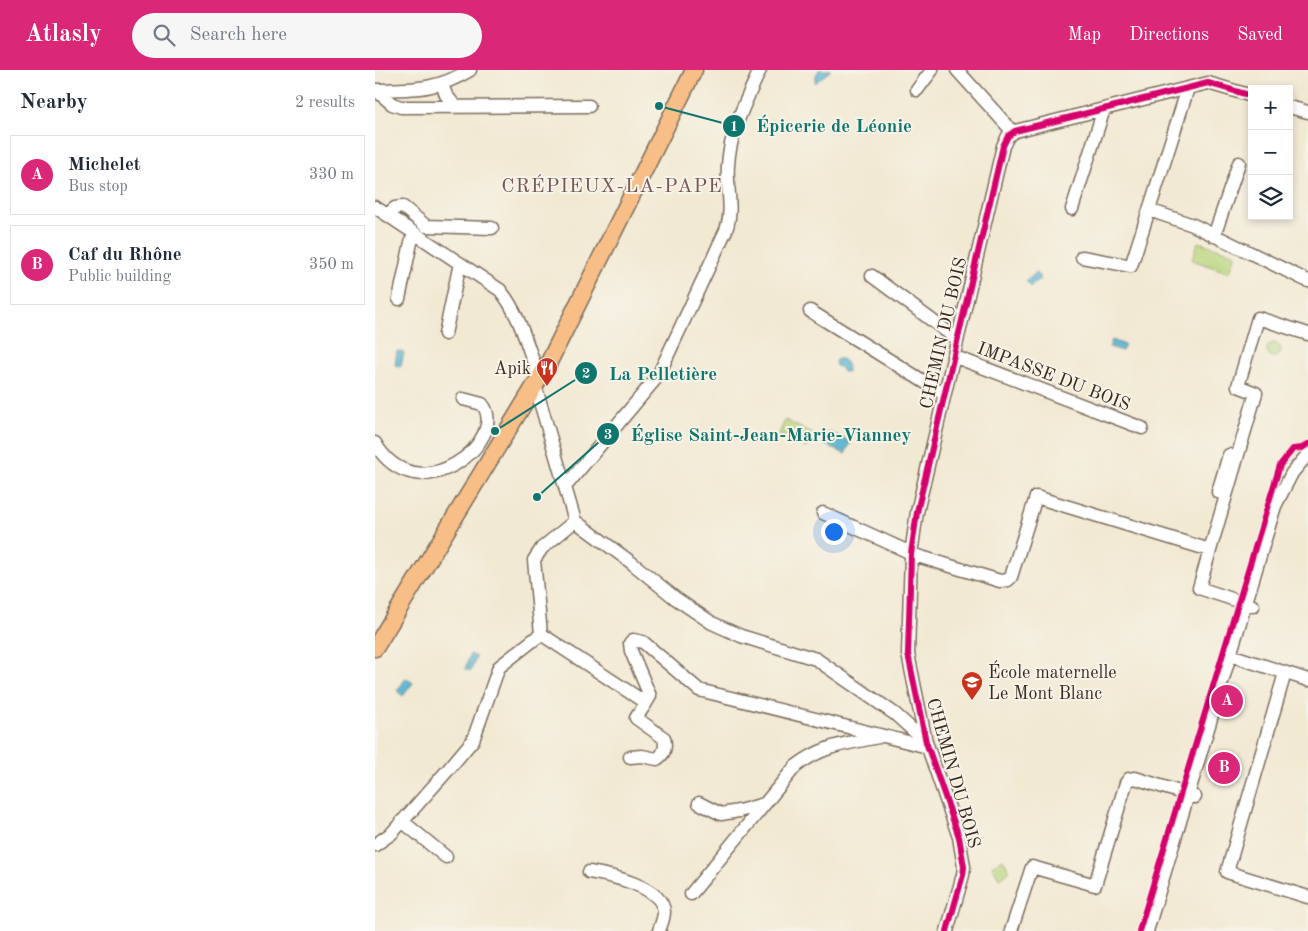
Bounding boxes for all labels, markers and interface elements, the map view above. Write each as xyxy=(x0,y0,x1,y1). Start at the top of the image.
search box xyxy=(132,13,482,58)
icon: search xyxy=(150,21,178,49)
text: Atlasly xyxy=(25,23,102,47)
text: Search here xyxy=(190,26,287,45)
text: Map xyxy=(1068,26,1101,44)
text: Directions xyxy=(1129,26,1209,44)
text: Saved xyxy=(1237,26,1283,44)
map controls xyxy=(1248,85,1293,220)
button: + xyxy=(1248,85,1293,130)
text: Nearby xyxy=(20,92,88,113)
text: 2 results xyxy=(295,95,355,111)
callout: Épicerie de Léonie xyxy=(721,109,922,143)
text: Épicerie de Léonie xyxy=(756,114,912,137)
text: 1 xyxy=(730,120,738,135)
button: − xyxy=(1248,130,1293,175)
text: Michelet xyxy=(68,156,141,175)
text: A xyxy=(31,167,43,183)
text: 330 m xyxy=(309,167,354,183)
district label: CRÉPIEUX-LA-PAPE xyxy=(501,174,723,197)
button: layers xyxy=(1248,175,1293,220)
text: Bus stop xyxy=(68,179,128,195)
text: Caf du Rhône xyxy=(68,246,182,265)
street label: CHEMIN DU BOIS xyxy=(918,256,970,411)
text: B xyxy=(31,257,43,273)
text: 350 m xyxy=(309,257,354,273)
text: Public building xyxy=(68,269,171,285)
street label: IMPASSE DU BOIS xyxy=(975,339,1133,414)
restaurant icon: Apik xyxy=(535,356,559,387)
callout: La Pelletière xyxy=(573,356,727,390)
place label: Apik xyxy=(494,360,531,378)
text: La Pelletière xyxy=(609,366,717,385)
text: 2 xyxy=(582,367,590,382)
callout: Église Saint-Jean-Marie-Vianney xyxy=(595,417,921,451)
text: Église Saint-Jean-Marie-Vianney xyxy=(631,423,911,446)
text: 3 xyxy=(604,428,612,443)
your location xyxy=(821,519,847,545)
place label: École maternelle Le Mont Blanc xyxy=(988,660,1117,703)
school or university icon: École maternelle Le Mont Blanc xyxy=(960,670,984,701)
pin: A xyxy=(1211,682,1243,720)
street label: CHEMIN DU BOIS xyxy=(923,696,983,850)
pin: B xyxy=(1208,749,1240,787)

